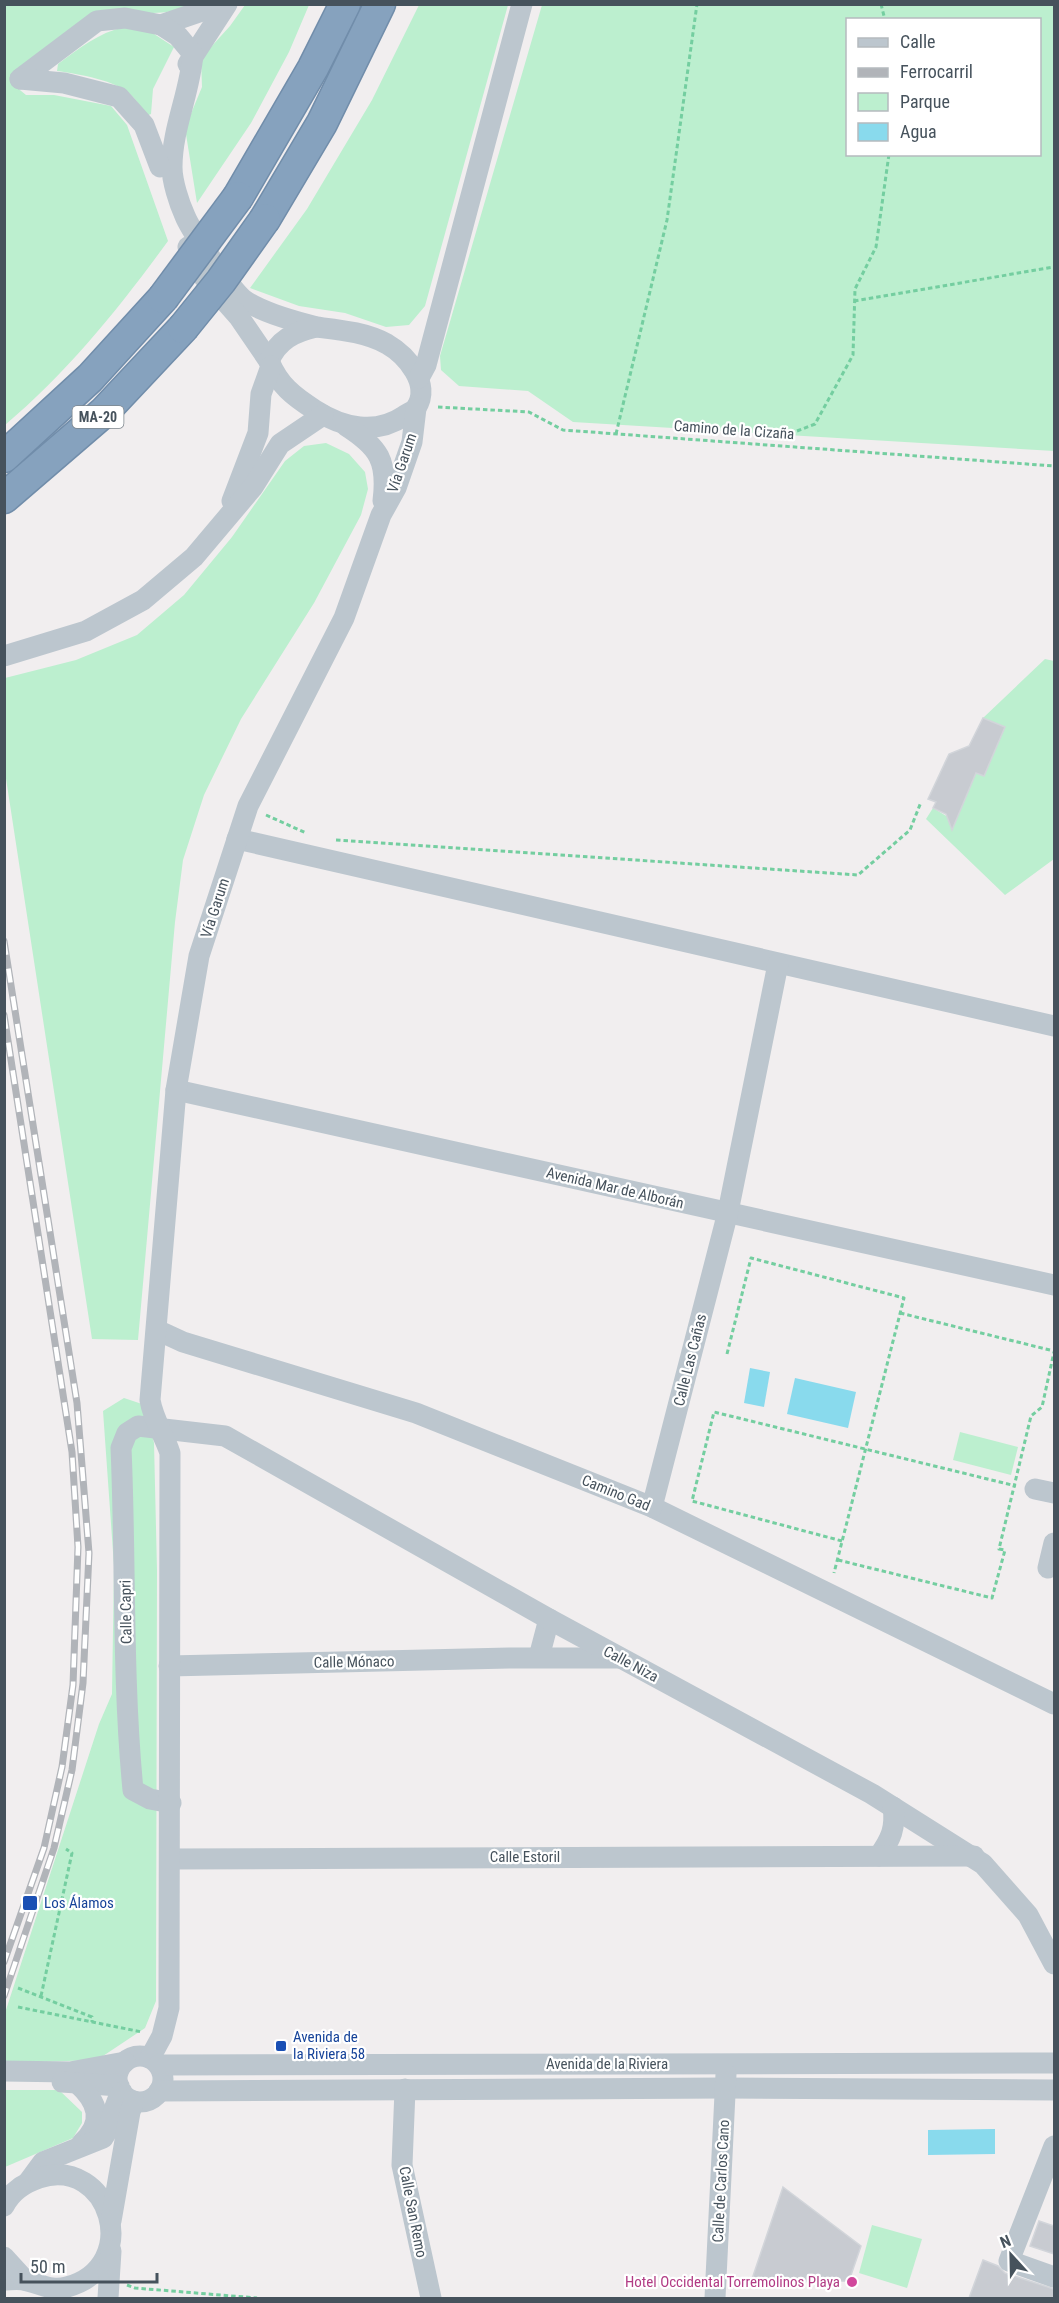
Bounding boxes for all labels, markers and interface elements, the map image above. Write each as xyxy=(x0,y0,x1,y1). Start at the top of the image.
legend xyxy=(846,18,1041,156)
text: Calle xyxy=(900,31,936,52)
text: Ferrocarril xyxy=(900,61,973,82)
text: Parque xyxy=(900,91,950,112)
text: Agua xyxy=(900,121,937,142)
road number: MA-20 xyxy=(72,406,124,428)
street label: Camino de la Cizaña xyxy=(673,417,795,443)
street label: Vía Garum xyxy=(383,431,421,495)
street label: Vía Garum xyxy=(197,876,233,940)
street label: Avenida Mar de Alborán xyxy=(544,1163,686,1213)
street label: Calle Las Cañas xyxy=(670,1312,710,1408)
street label: Camino Gad xyxy=(579,1471,653,1515)
street label: Calle Capri xyxy=(116,1580,136,1644)
street label: Calle Niza xyxy=(600,1642,662,1686)
street label: Calle Mónaco xyxy=(313,1652,395,1672)
street label: Calle Estoril xyxy=(490,1848,560,1866)
marker: Los Álamos xyxy=(21,1894,39,1912)
place label: Los Álamos xyxy=(44,1894,114,1912)
place label: Avenida de la Riviera 58 xyxy=(293,2028,365,2063)
marker: Avenida de la Riviera 58 xyxy=(274,2039,288,2053)
street label: Avenida de la Riviera xyxy=(546,2055,668,2073)
street label: Calle de Carlos Cano xyxy=(709,2119,733,2243)
street label: Calle San Remo xyxy=(395,2165,431,2259)
north arrow xyxy=(981,2225,1041,2285)
text: N xyxy=(997,2231,1014,2252)
scale bar xyxy=(21,2246,158,2284)
text: 50 m xyxy=(30,2256,65,2277)
place label: Hotel Occidental Torremolinos Playa xyxy=(625,2273,840,2291)
marker: Hotel Occidental Torremolinos Playa xyxy=(845,2275,859,2289)

